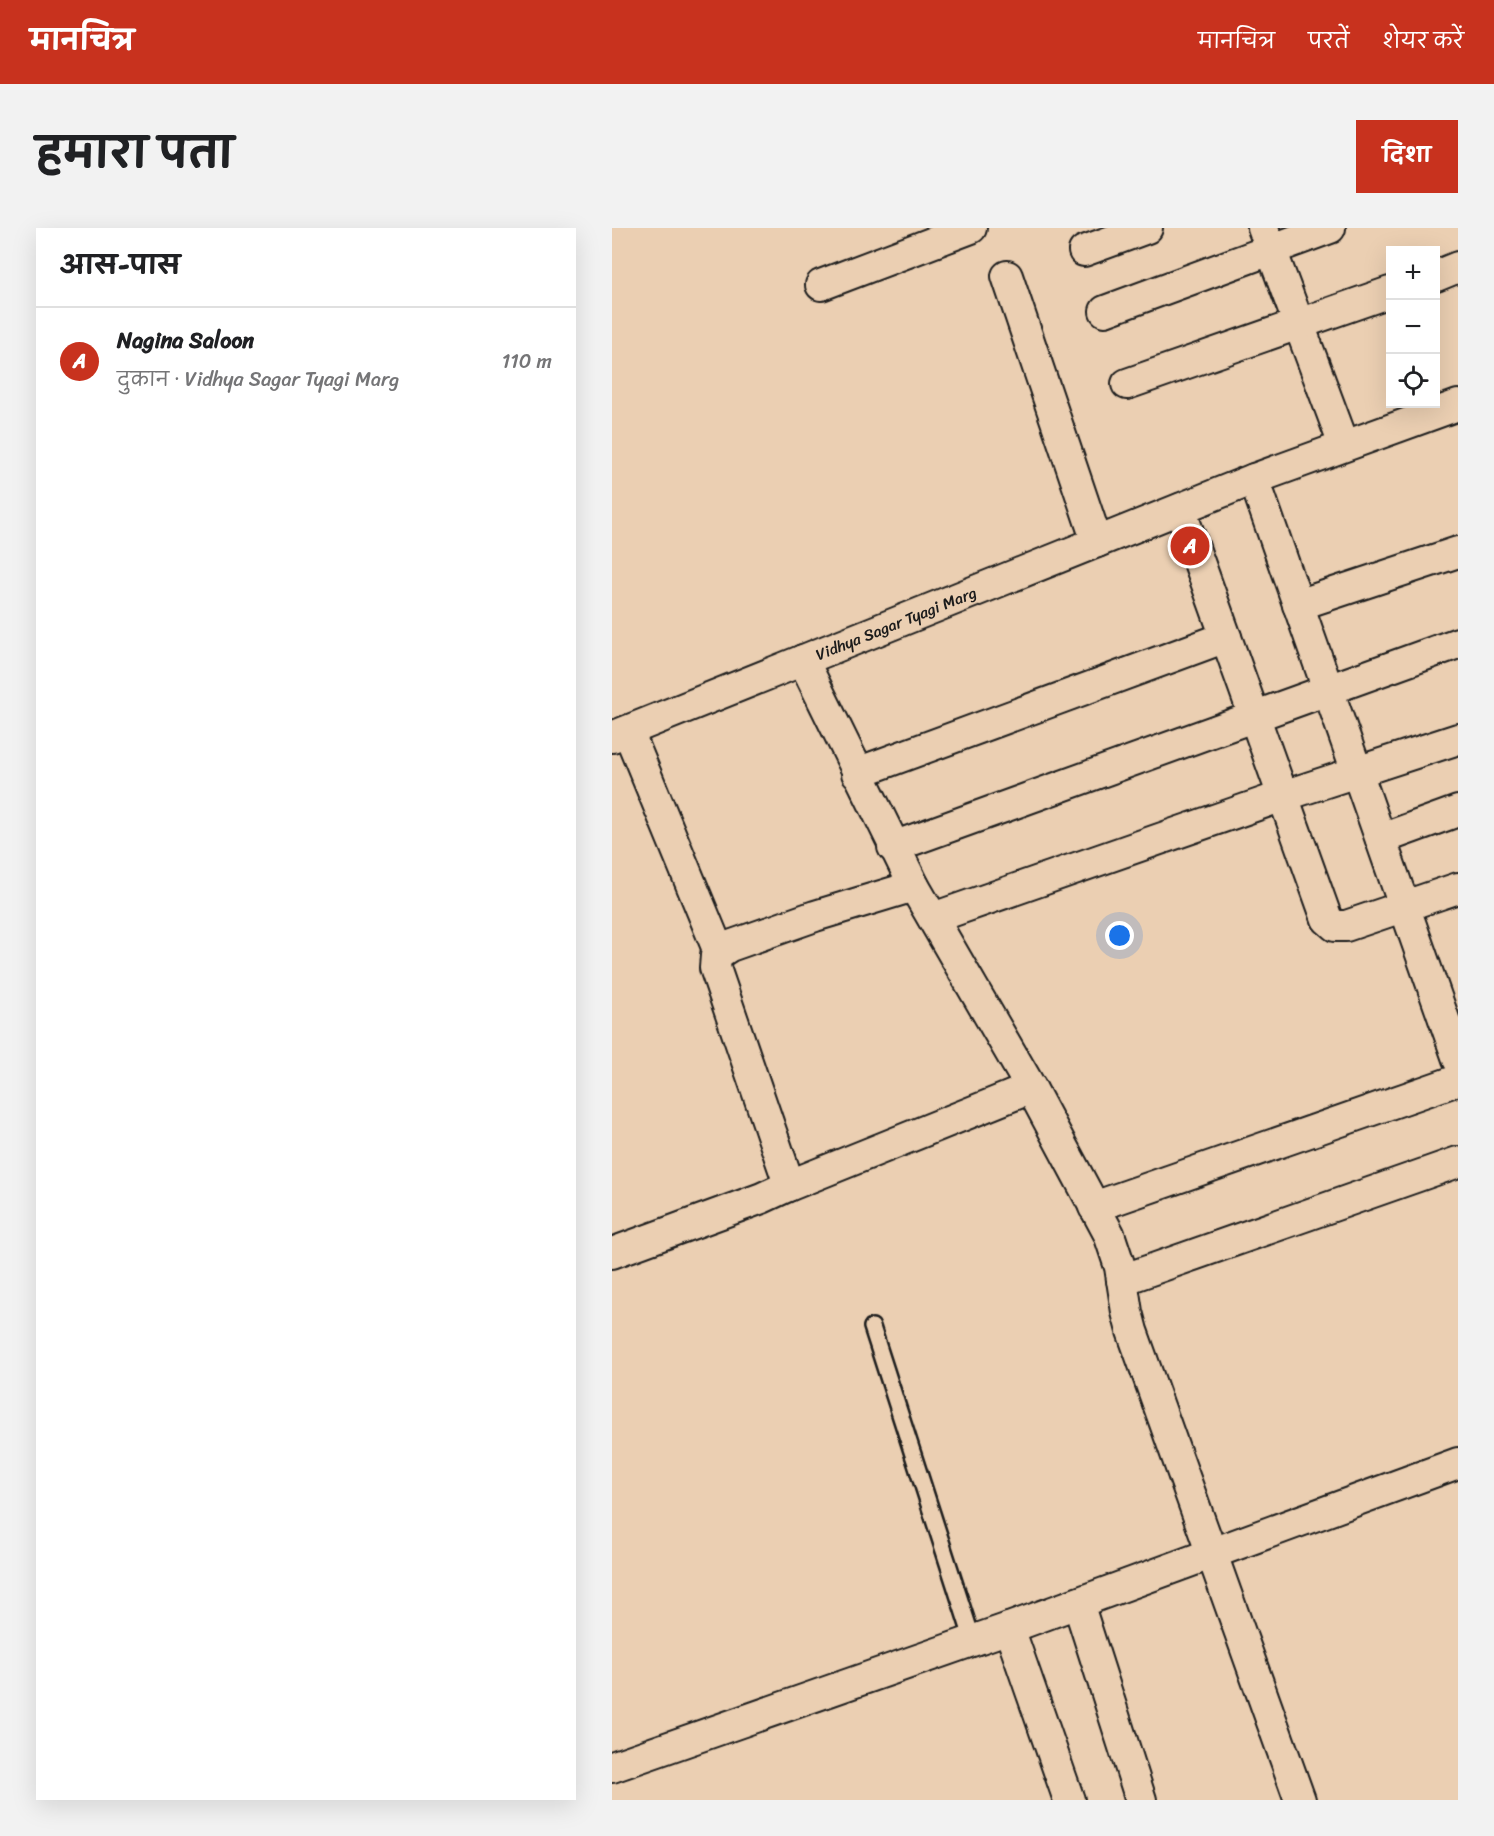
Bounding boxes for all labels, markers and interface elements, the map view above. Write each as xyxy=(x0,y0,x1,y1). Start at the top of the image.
text: मानचित्र xyxy=(30,16,134,65)
text: मानचित्र xyxy=(1198,22,1275,60)
text: परतें xyxy=(1308,22,1349,60)
text: शेयर करें xyxy=(1382,22,1464,60)
text: हमारा पता xyxy=(36,116,234,190)
button: दिशा xyxy=(1356,120,1458,193)
text: आस-पास xyxy=(60,242,180,288)
map controls xyxy=(1386,246,1440,408)
button: + xyxy=(1386,246,1440,300)
button: − xyxy=(1386,300,1440,354)
text: Nagina Saloon xyxy=(117,321,254,360)
text: A xyxy=(73,344,86,379)
text: 110 m xyxy=(502,344,552,379)
button: locate xyxy=(1386,354,1440,408)
text: दुकान · Vidhya Sagar Tyagi Marg xyxy=(117,362,399,397)
pin: A xyxy=(1170,524,1210,568)
street label: Vidhya Sagar Tyagi Marg xyxy=(811,578,981,669)
your location xyxy=(1105,921,1134,950)

